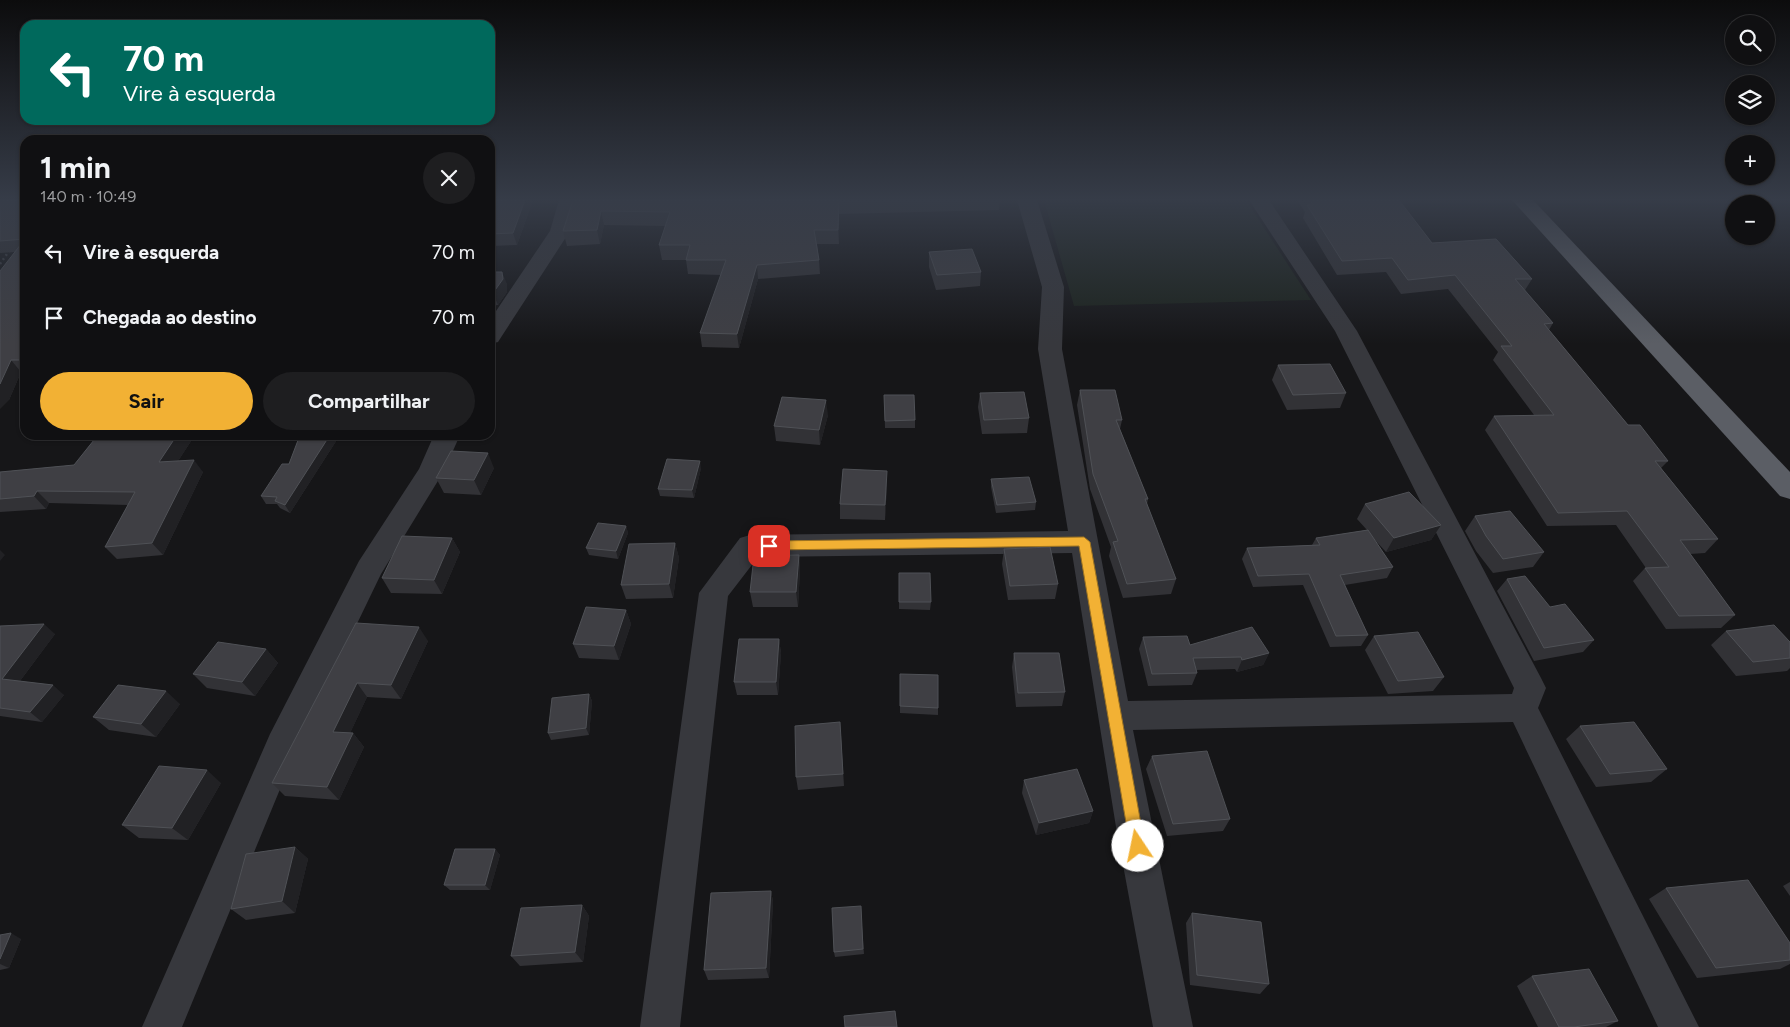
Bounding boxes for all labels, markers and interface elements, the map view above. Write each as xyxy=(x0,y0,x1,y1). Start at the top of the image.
map controls xyxy=(1725,15,1775,245)
button: search xyxy=(1725,15,1775,65)
text: 70 m xyxy=(123,38,204,80)
icon: left xyxy=(40,40,105,105)
button: layers xyxy=(1725,75,1775,125)
text: Vire à esquerda xyxy=(123,80,276,107)
button: + xyxy=(1725,135,1775,185)
text: 1 min xyxy=(40,149,111,186)
button: close xyxy=(423,152,475,204)
text: 140 m · 10:49 xyxy=(40,187,136,206)
button: − xyxy=(1725,195,1775,245)
icon: left xyxy=(40,239,68,267)
text: Vire à esquerda xyxy=(83,241,219,264)
text: 70 m xyxy=(432,241,475,264)
icon: arrive xyxy=(40,304,68,332)
text: Chegada ao destino xyxy=(83,306,256,329)
text: 70 m xyxy=(432,306,475,329)
button: Sair xyxy=(40,372,253,430)
button: Compartilhar xyxy=(263,372,475,430)
pin xyxy=(748,525,790,567)
icon: arrive xyxy=(755,532,783,560)
position arrow xyxy=(1111,819,1163,871)

